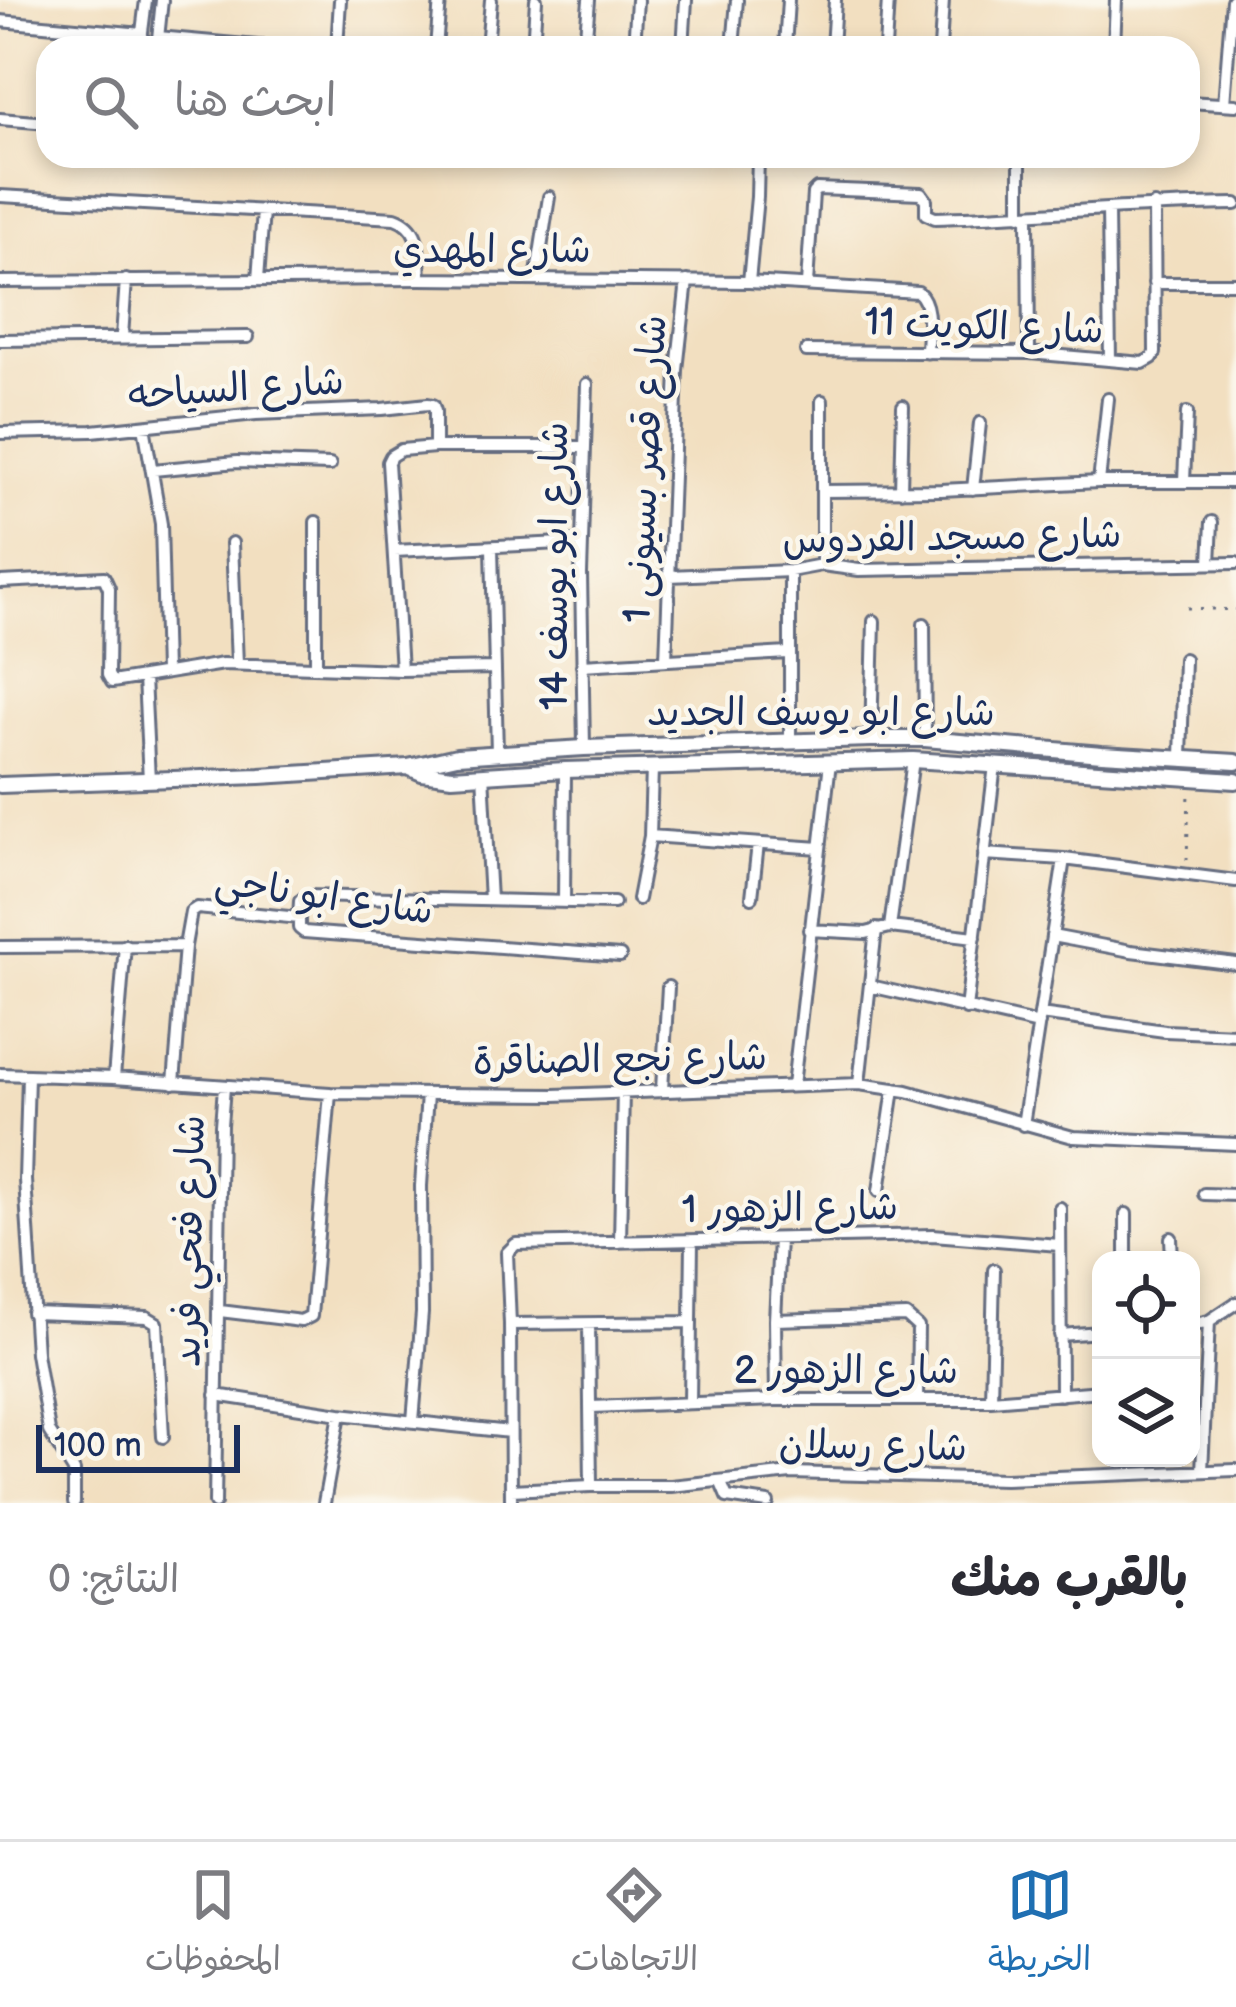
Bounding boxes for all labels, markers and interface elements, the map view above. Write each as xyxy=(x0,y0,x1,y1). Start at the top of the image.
search box xyxy=(36,36,1200,168)
icon: search xyxy=(78,69,144,135)
text: ابحث هنا xyxy=(174,74,337,129)
street label: شارع المهدي xyxy=(393,227,591,277)
street label: شارع الكويت 11 xyxy=(864,299,1104,357)
street label: شارع قصر بسيونى 1 xyxy=(614,314,680,624)
street label: شارع السياحه xyxy=(127,358,346,422)
street label: شارع ابو يوسف 14 xyxy=(532,422,581,710)
street label: شارع مسجد الفردوس xyxy=(782,512,1122,566)
street label: شارع ابو يوسف الجديد xyxy=(647,690,995,739)
street label: شارع ابو ناجي xyxy=(211,858,436,943)
street label: شارع نجع الصناقرة xyxy=(472,1034,768,1088)
street label: شارع فتحي فريد xyxy=(164,1115,224,1368)
street label: شارع الزهور 1 xyxy=(681,1184,899,1236)
map controls xyxy=(1092,1251,1200,1467)
button: locate xyxy=(1092,1251,1200,1359)
street label: شارع الزهور 2 xyxy=(734,1348,958,1397)
button: layers xyxy=(1092,1359,1200,1467)
scale bar xyxy=(36,1419,240,1472)
street label: شارع رسلان xyxy=(778,1422,968,1474)
text: 100 m xyxy=(54,1426,142,1466)
text: بالقرب منك xyxy=(951,1549,1188,1610)
text: النتائج: 0 xyxy=(48,1557,179,1604)
tab: المحفوظات xyxy=(145,1862,281,1988)
tab: الاتجاهات xyxy=(571,1862,698,1988)
tab: الخريطة xyxy=(988,1862,1091,1988)

